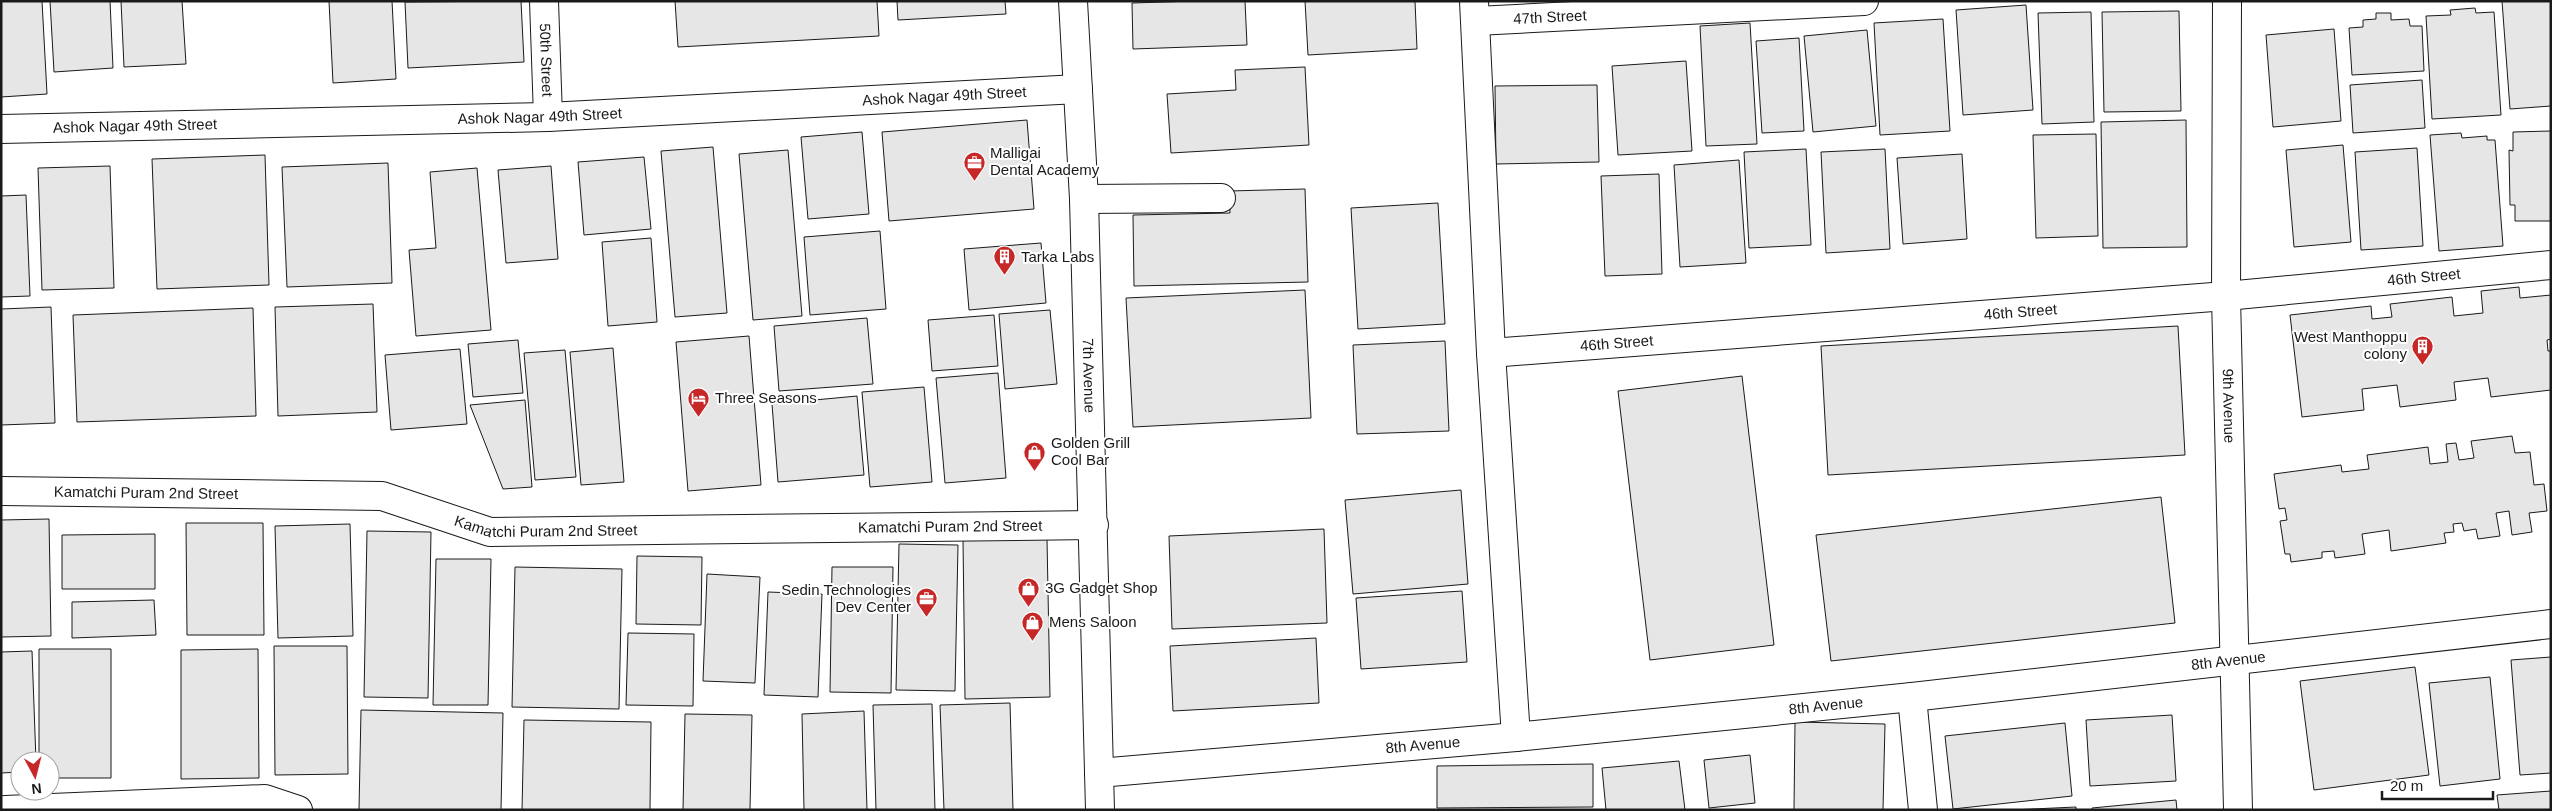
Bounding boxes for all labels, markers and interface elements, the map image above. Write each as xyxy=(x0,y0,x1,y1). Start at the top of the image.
street label: 47th Street xyxy=(1513,6,1588,27)
street label: 50th Street xyxy=(537,23,556,98)
street label: Ashok Nagar 49th Street xyxy=(862,83,1028,108)
street label: Ashok Nagar 49th Street xyxy=(458,104,623,127)
street label: Ashok Nagar 49th Street xyxy=(53,115,218,136)
place label: Malligai Dental Academy xyxy=(990,144,1100,178)
office icon: Malligai Dental Academy xyxy=(962,150,986,181)
building icon: Tarka Labs xyxy=(993,245,1017,276)
place label: Tarka Labs xyxy=(1021,248,1094,265)
street label: 46th Street xyxy=(2386,265,2462,289)
street label: 46th Street xyxy=(1983,300,2058,323)
place label: West Manthoppu colony xyxy=(2294,328,2408,362)
street label: 46th Street xyxy=(1579,331,1655,354)
building icon: West Manthoppu colony xyxy=(2411,334,2435,365)
street label: 7th Avenue xyxy=(1080,338,1099,413)
street label: 9th Avenue xyxy=(2220,368,2238,444)
hotel icon: Three Seasons xyxy=(687,386,711,417)
place label: Three Seasons xyxy=(715,389,817,406)
place label: Golden Grill Cool Bar xyxy=(1051,434,1130,468)
shop icon: Golden Grill Cool Bar xyxy=(1023,440,1047,471)
street label: Kamatchi Puram 2nd Street xyxy=(54,483,239,502)
street label: Kamatchi Puram 2nd Street xyxy=(452,512,638,540)
street label: Kamatchi Puram 2nd Street xyxy=(858,517,1043,536)
shop icon: 3G Gadget Shop xyxy=(1017,576,1041,607)
place label: 3G Gadget Shop xyxy=(1045,579,1158,596)
place label: Sedin Technologies Dev Center xyxy=(781,581,911,615)
office icon: Sedin Technologies Dev Center xyxy=(915,587,939,618)
shop icon: Mens Saloon xyxy=(1021,610,1045,641)
place label: Mens Saloon xyxy=(1049,613,1137,630)
street label: 8th Avenue xyxy=(2190,648,2266,673)
street label: 8th Avenue xyxy=(1788,693,1864,717)
street label: 8th Avenue xyxy=(1385,733,1461,756)
north arrow xyxy=(10,751,60,801)
scale bar xyxy=(2382,768,2493,800)
text: 20 m xyxy=(2390,777,2423,794)
text: N xyxy=(31,780,43,797)

